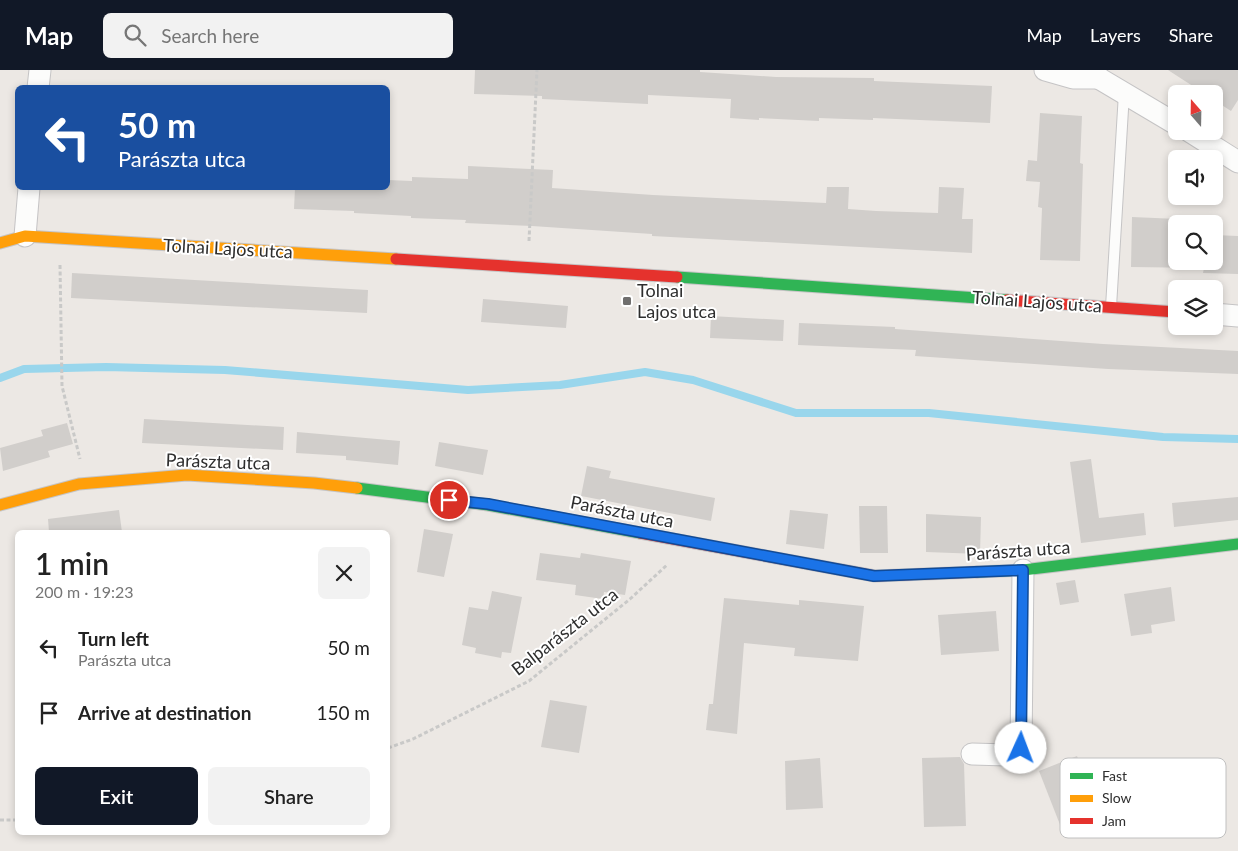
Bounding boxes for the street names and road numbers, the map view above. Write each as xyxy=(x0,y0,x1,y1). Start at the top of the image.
street label: Tolnai Lajos utca xyxy=(163,234,293,262)
street label: Tolnai Lajos utca xyxy=(971,285,1103,317)
street label: Parászta utca xyxy=(165,448,271,474)
street label: Parászta utca xyxy=(569,490,676,532)
street label: Parászta utca xyxy=(965,535,1071,565)
street label: Balparászta utca xyxy=(507,583,622,680)

